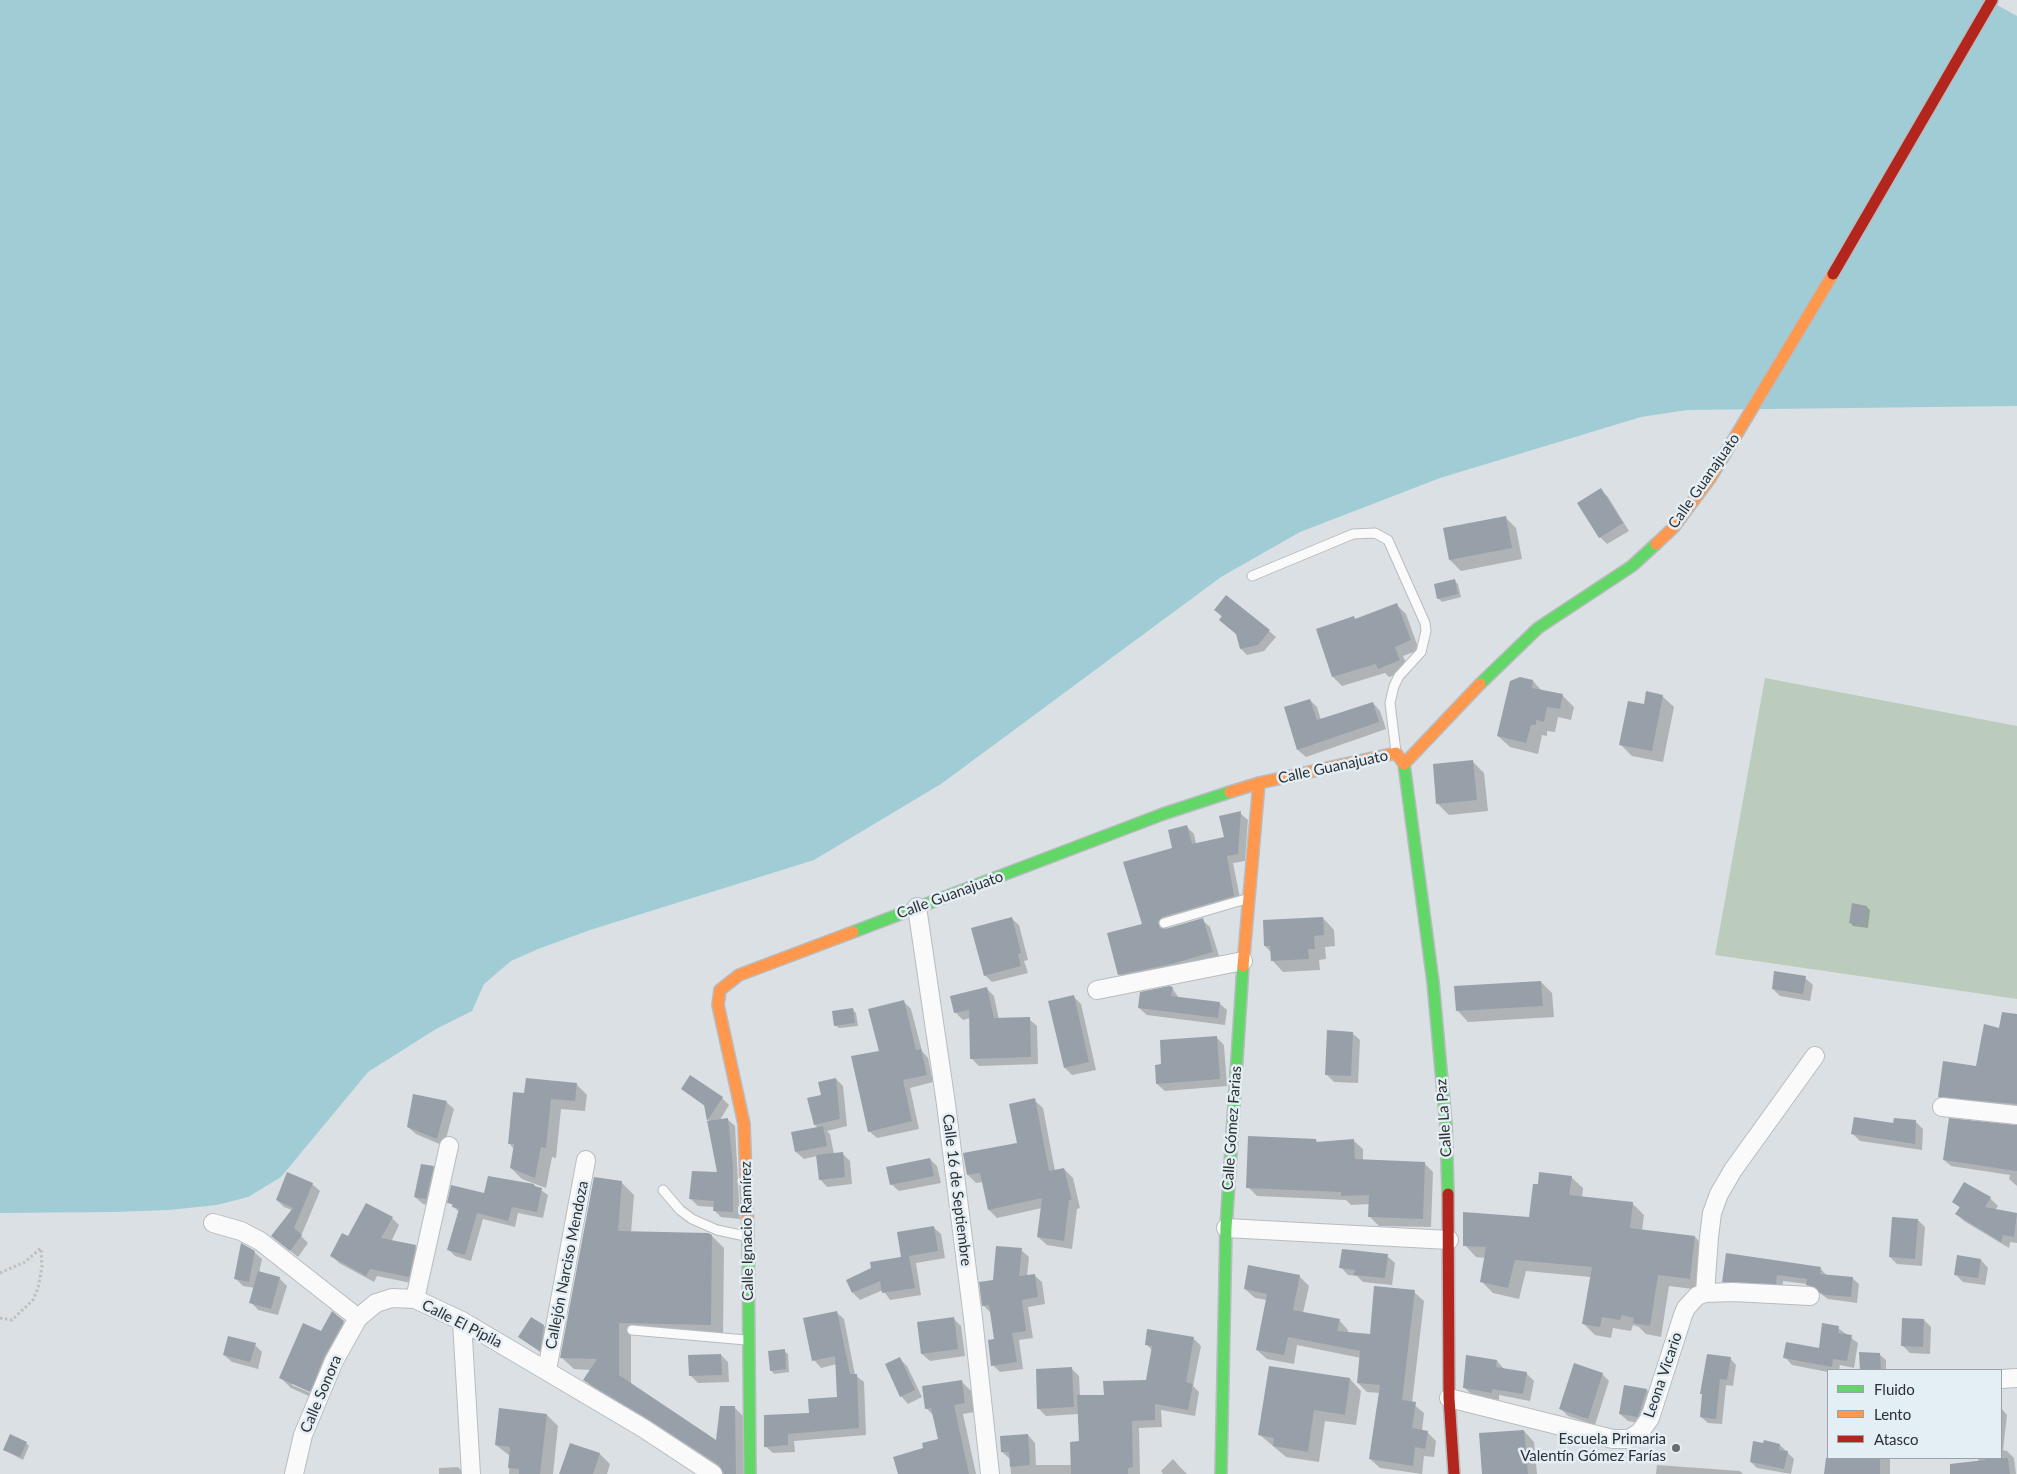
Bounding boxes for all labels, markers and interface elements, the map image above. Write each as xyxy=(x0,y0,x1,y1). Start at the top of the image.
street label: Calle Guanajuato xyxy=(1665,430,1743,532)
street label: Calle Guanajuato xyxy=(1276,747,1390,787)
street label: Calle Guanajuato xyxy=(894,867,1006,923)
street label: Calle Gómez Farias xyxy=(1219,1065,1245,1191)
street label: Calle La Paz xyxy=(1432,1078,1456,1158)
street label: Calle 16 de Septiembre xyxy=(939,1113,975,1267)
street label: Calle Ignacio Ramírez xyxy=(737,1161,757,1301)
street label: Callejón Narciso Mendoza xyxy=(542,1179,592,1351)
street label: Calle El Pípila xyxy=(419,1296,505,1352)
street label: Leona Vicario xyxy=(1640,1330,1686,1420)
street label: Calle Sonora xyxy=(297,1352,345,1436)
legend xyxy=(1827,1369,2002,1459)
text: Fluido xyxy=(1874,1380,1915,1398)
text: Lento xyxy=(1874,1405,1911,1423)
place label: Escuela Primaria Valentín Gómez Farías xyxy=(1520,1430,1666,1465)
text: Atasco xyxy=(1874,1430,1919,1448)
marker: Escuela Primaria Valentín Gómez Farías xyxy=(1670,1442,1682,1454)

